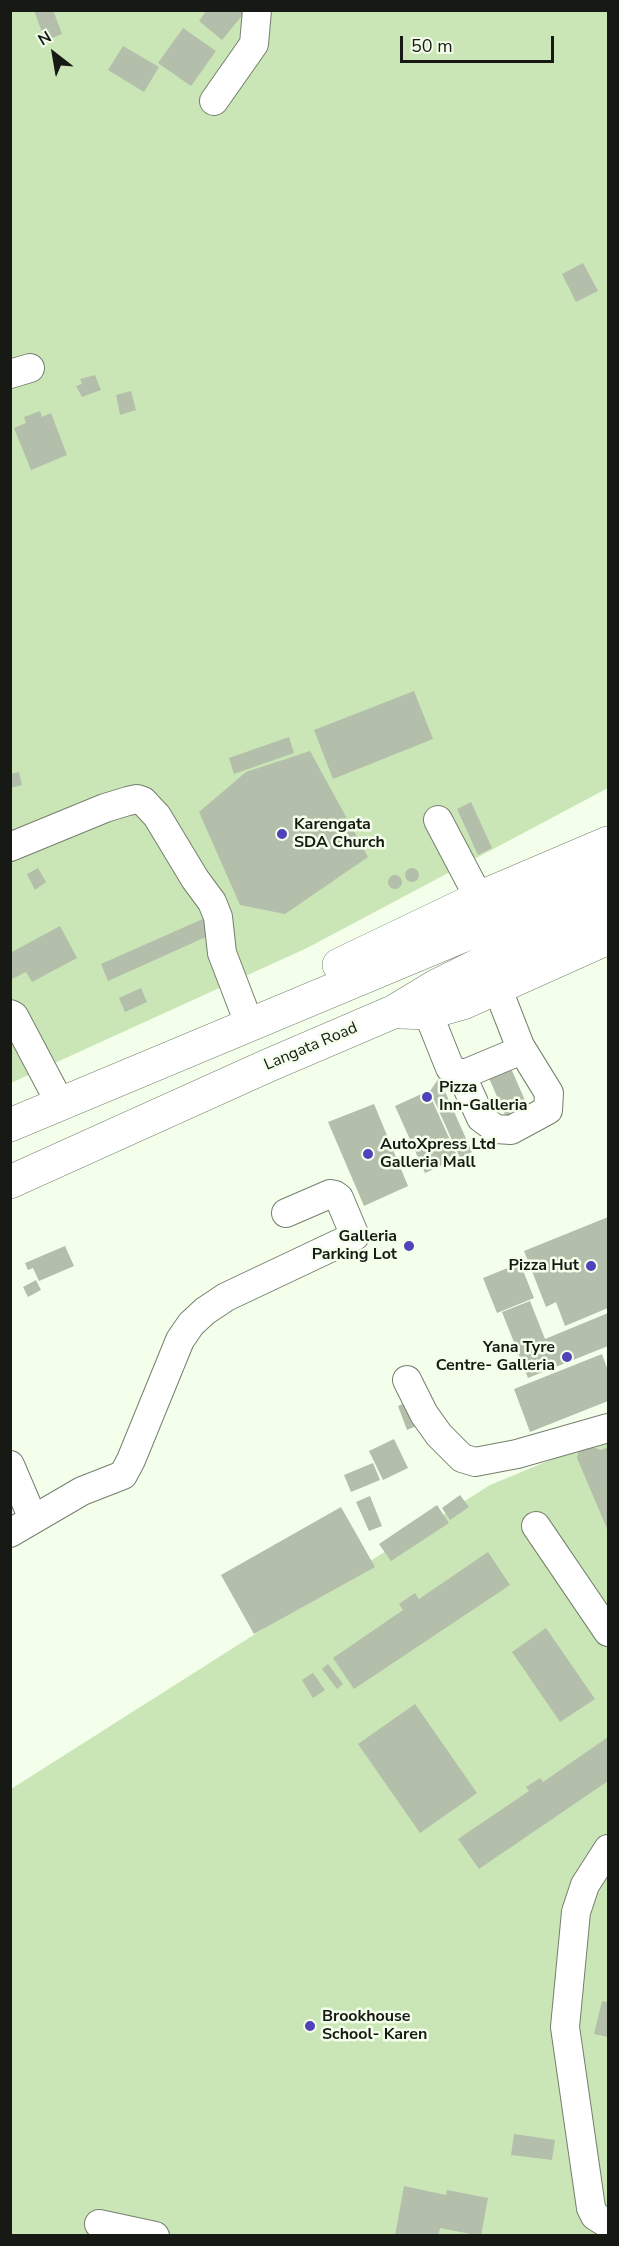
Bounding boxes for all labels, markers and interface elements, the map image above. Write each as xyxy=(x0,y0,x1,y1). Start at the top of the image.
north arrow xyxy=(24,24,84,84)
scale bar xyxy=(403,24,558,62)
text: N xyxy=(34,26,56,51)
text: 50 m xyxy=(411,34,453,58)
place label: Karengata SDA Church xyxy=(294,815,385,853)
marker: Karengata SDA Church xyxy=(275,827,289,841)
street label: Langata Road xyxy=(261,1019,361,1075)
place label: Pizza Inn-Galleria xyxy=(439,1078,528,1116)
marker: Pizza Inn-Galleria xyxy=(420,1090,434,1104)
place label: AutoXpress Ltd Galleria Mall xyxy=(380,1135,496,1173)
marker: AutoXpress Ltd Galleria Mall xyxy=(361,1147,375,1161)
place label: Galleria Parking Lot xyxy=(312,1227,397,1265)
marker: Galleria Parking Lot xyxy=(402,1239,416,1253)
place label: Pizza Hut xyxy=(509,1256,579,1276)
marker: Pizza Hut xyxy=(584,1259,598,1273)
place label: Yana Tyre Centre- Galleria xyxy=(436,1338,555,1376)
marker: Yana Tyre Centre- Galleria xyxy=(560,1350,574,1364)
place label: Brookhouse School- Karen xyxy=(322,2007,427,2045)
marker: Brookhouse School- Karen xyxy=(303,2019,317,2033)

